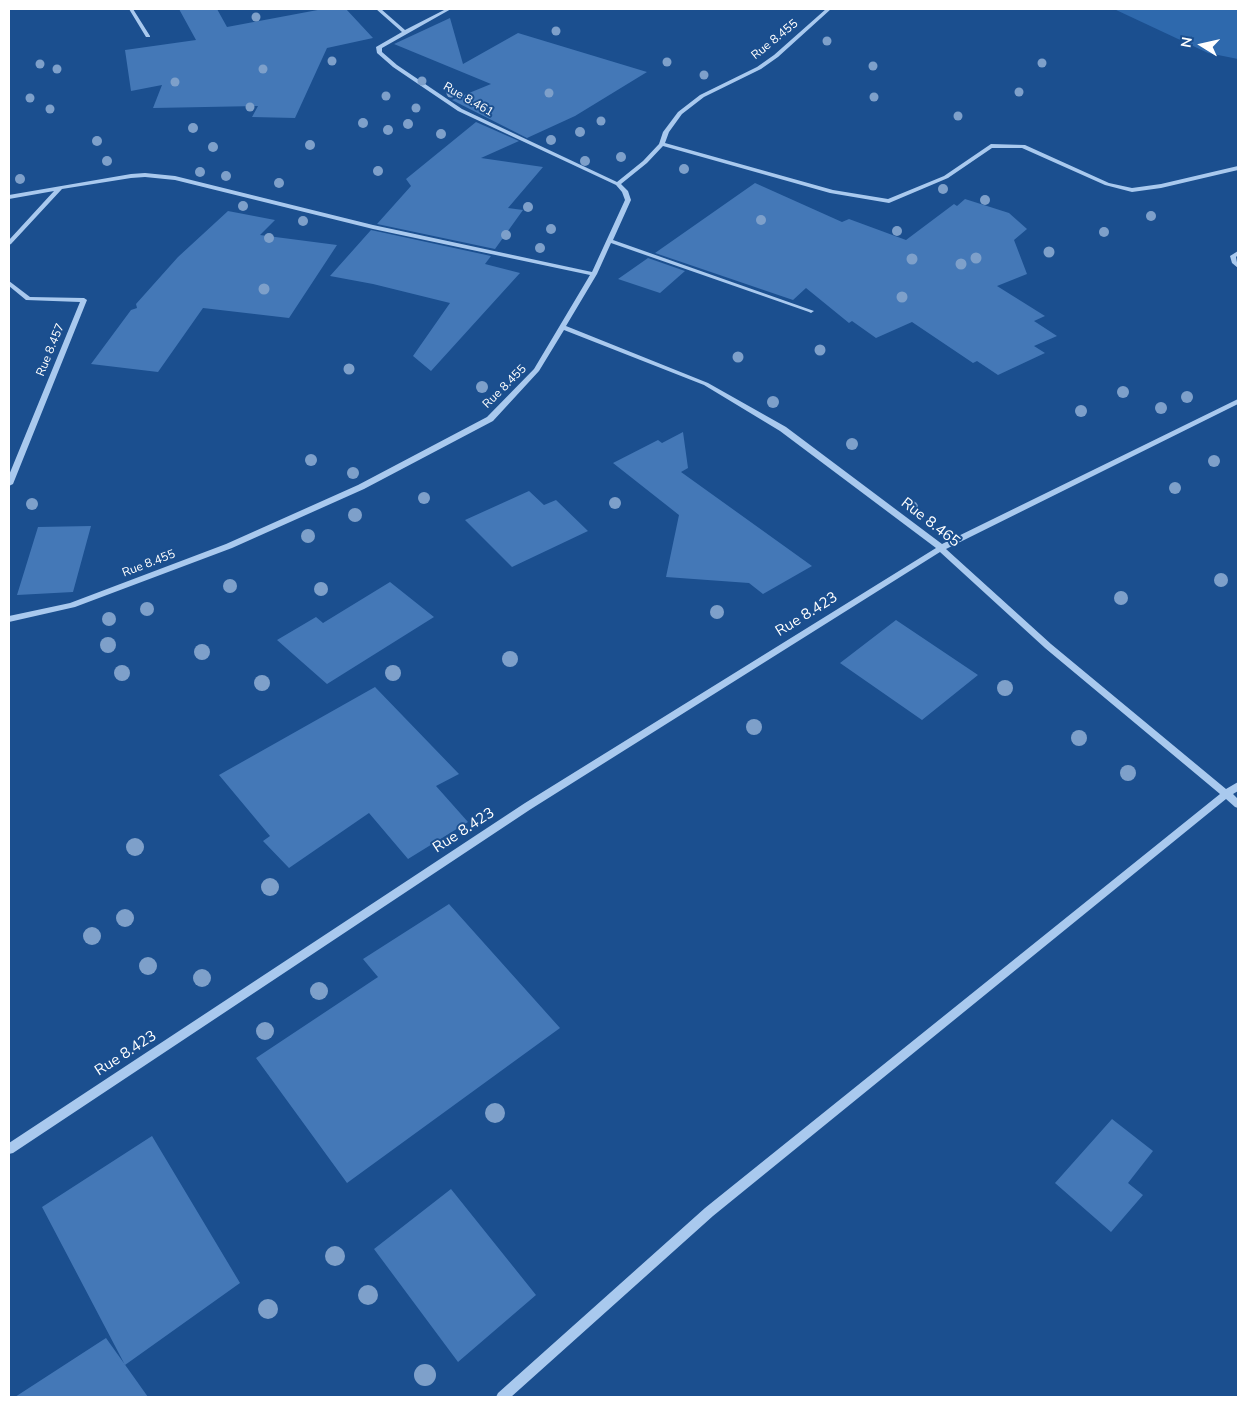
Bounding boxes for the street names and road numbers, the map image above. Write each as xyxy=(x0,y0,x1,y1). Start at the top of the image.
street label: Rue 8.455 xyxy=(749,17,801,63)
street label: Rue 8.461 xyxy=(440,80,496,120)
street label: Rue 8.457 xyxy=(34,321,68,379)
street label: Rue 8.455 xyxy=(480,362,530,412)
street label: Rue 8.465 xyxy=(897,494,963,552)
street label: Rue 8.455 xyxy=(120,547,178,581)
street label: Rue 8.423 xyxy=(773,589,841,641)
street label: Rue 8.423 xyxy=(430,804,498,858)
street label: Rue 8.423 xyxy=(92,1027,160,1081)

